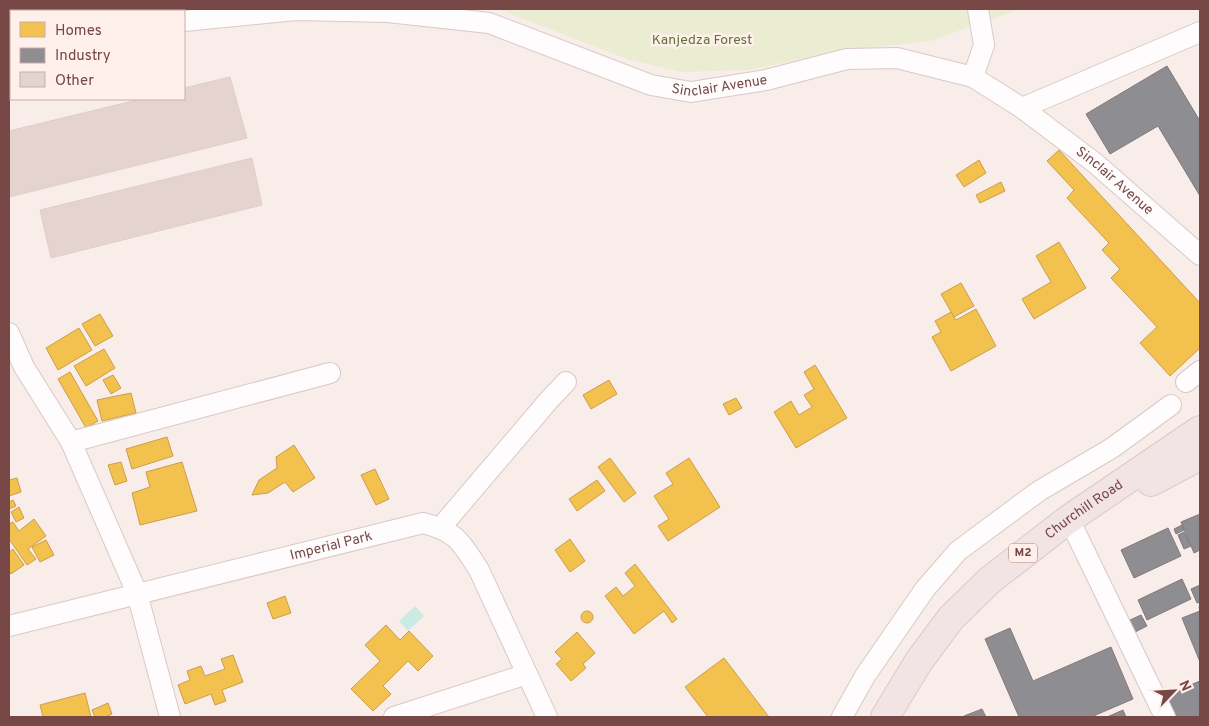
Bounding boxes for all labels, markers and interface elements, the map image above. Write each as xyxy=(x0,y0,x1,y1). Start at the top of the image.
legend xyxy=(10,10,185,100)
text: Homes xyxy=(55,22,102,41)
park label: Kanjedza Forest xyxy=(652,32,752,49)
text: Industry xyxy=(55,47,111,66)
street label: Sinclair Avenue xyxy=(670,71,769,100)
text: Other xyxy=(55,72,94,91)
street label: Sinclair Avenue xyxy=(1072,143,1157,219)
street label: Churchill Road xyxy=(1042,476,1126,543)
street label: Imperial Park xyxy=(288,527,374,564)
road number: M2 xyxy=(1009,544,1037,562)
north arrow xyxy=(1149,666,1199,716)
text: N xyxy=(1175,678,1194,694)

